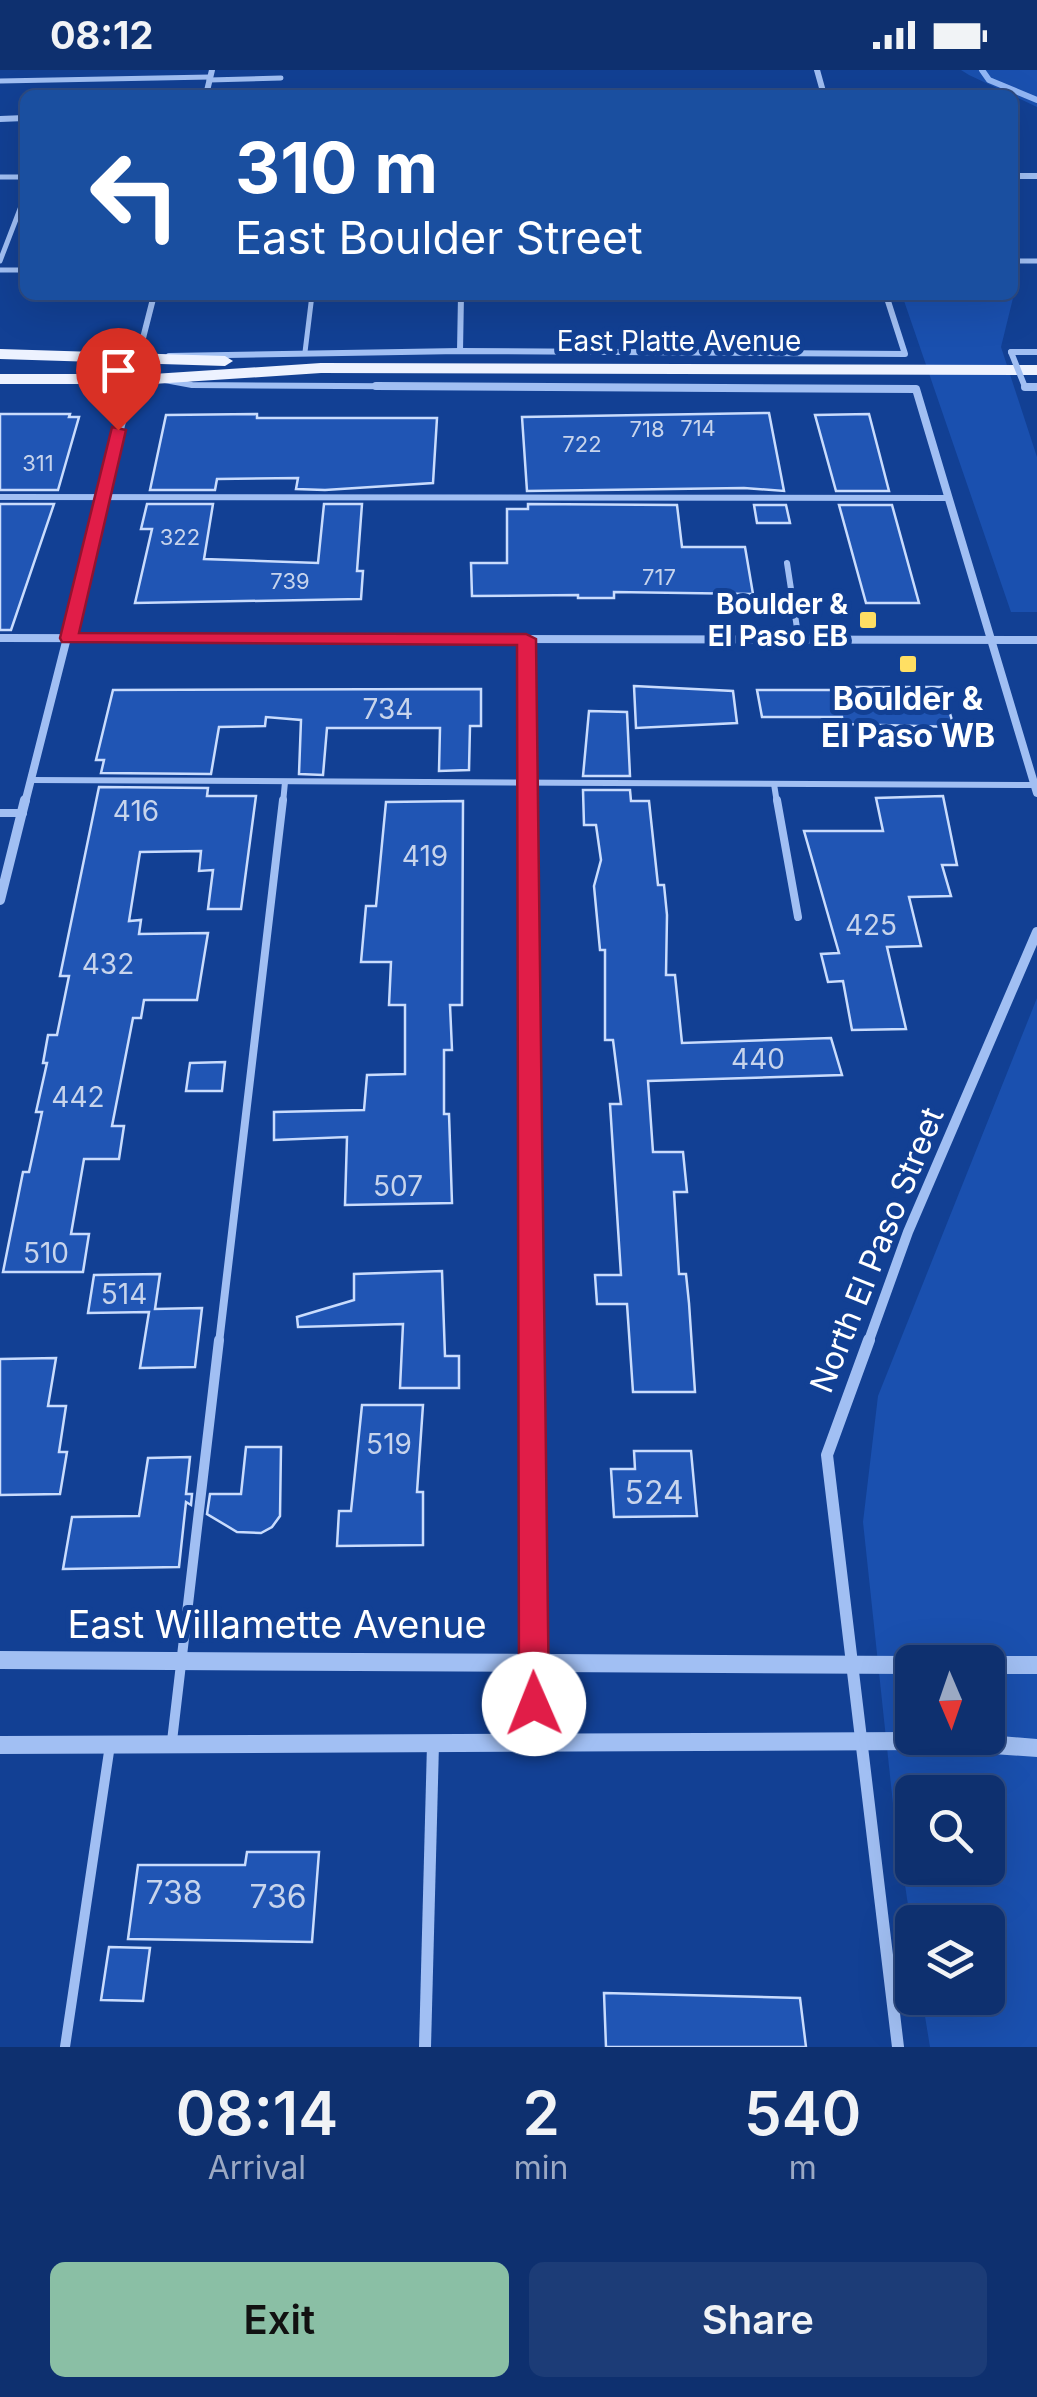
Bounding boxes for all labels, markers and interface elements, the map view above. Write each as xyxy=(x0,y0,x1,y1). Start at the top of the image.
text: 08:12 xyxy=(50,12,153,58)
text: 310 m xyxy=(235,125,438,210)
icon: left xyxy=(70,130,200,260)
text: East Boulder Street xyxy=(235,210,643,265)
street label: East Platte Avenue xyxy=(557,324,801,358)
pin xyxy=(76,328,161,431)
icon: arrive xyxy=(91,343,146,398)
house number: 714 xyxy=(680,415,716,441)
house number: 718 xyxy=(629,416,665,442)
house number: 722 xyxy=(562,431,602,457)
house number: 311 xyxy=(22,450,54,476)
house number: 322 xyxy=(160,524,200,550)
house number: 717 xyxy=(642,564,676,590)
house number: 739 xyxy=(270,568,310,594)
place label: Boulder & El Paso EB xyxy=(708,587,848,653)
marker: Boulder & El Paso EB xyxy=(857,609,879,631)
marker: Boulder & El Paso WB xyxy=(897,653,919,675)
place label: Boulder & El Paso WB xyxy=(821,679,995,755)
house number: 734 xyxy=(363,692,413,726)
house number: 416 xyxy=(113,794,159,828)
house number: 419 xyxy=(402,839,448,873)
house number: 425 xyxy=(845,908,897,942)
house number: 432 xyxy=(82,947,134,981)
house number: 440 xyxy=(731,1042,785,1076)
house number: 442 xyxy=(51,1080,105,1114)
street label: North El Paso Street xyxy=(802,1102,952,1398)
house number: 507 xyxy=(373,1169,423,1203)
house number: 510 xyxy=(23,1236,69,1270)
house number: 514 xyxy=(101,1277,147,1311)
house number: 519 xyxy=(366,1427,412,1461)
house number: 524 xyxy=(624,1473,684,1512)
street label: East Willamette Avenue xyxy=(67,1601,487,1647)
north arrow xyxy=(895,1645,1005,1755)
map controls xyxy=(895,1645,1005,2015)
position arrow xyxy=(482,1652,586,1756)
button: search xyxy=(895,1775,1005,1885)
house number: 738 xyxy=(145,1873,203,1912)
house number: 736 xyxy=(249,1877,307,1916)
button: layers xyxy=(895,1905,1005,2015)
text: 08:14 xyxy=(176,2077,338,2149)
text: 2 xyxy=(522,2077,560,2149)
text: 540 xyxy=(744,2077,861,2149)
text: Arrival xyxy=(208,2148,306,2187)
text: min xyxy=(514,2148,568,2187)
text: m xyxy=(789,2148,817,2187)
button: Exit xyxy=(50,2262,509,2377)
button: Share xyxy=(529,2262,987,2377)

